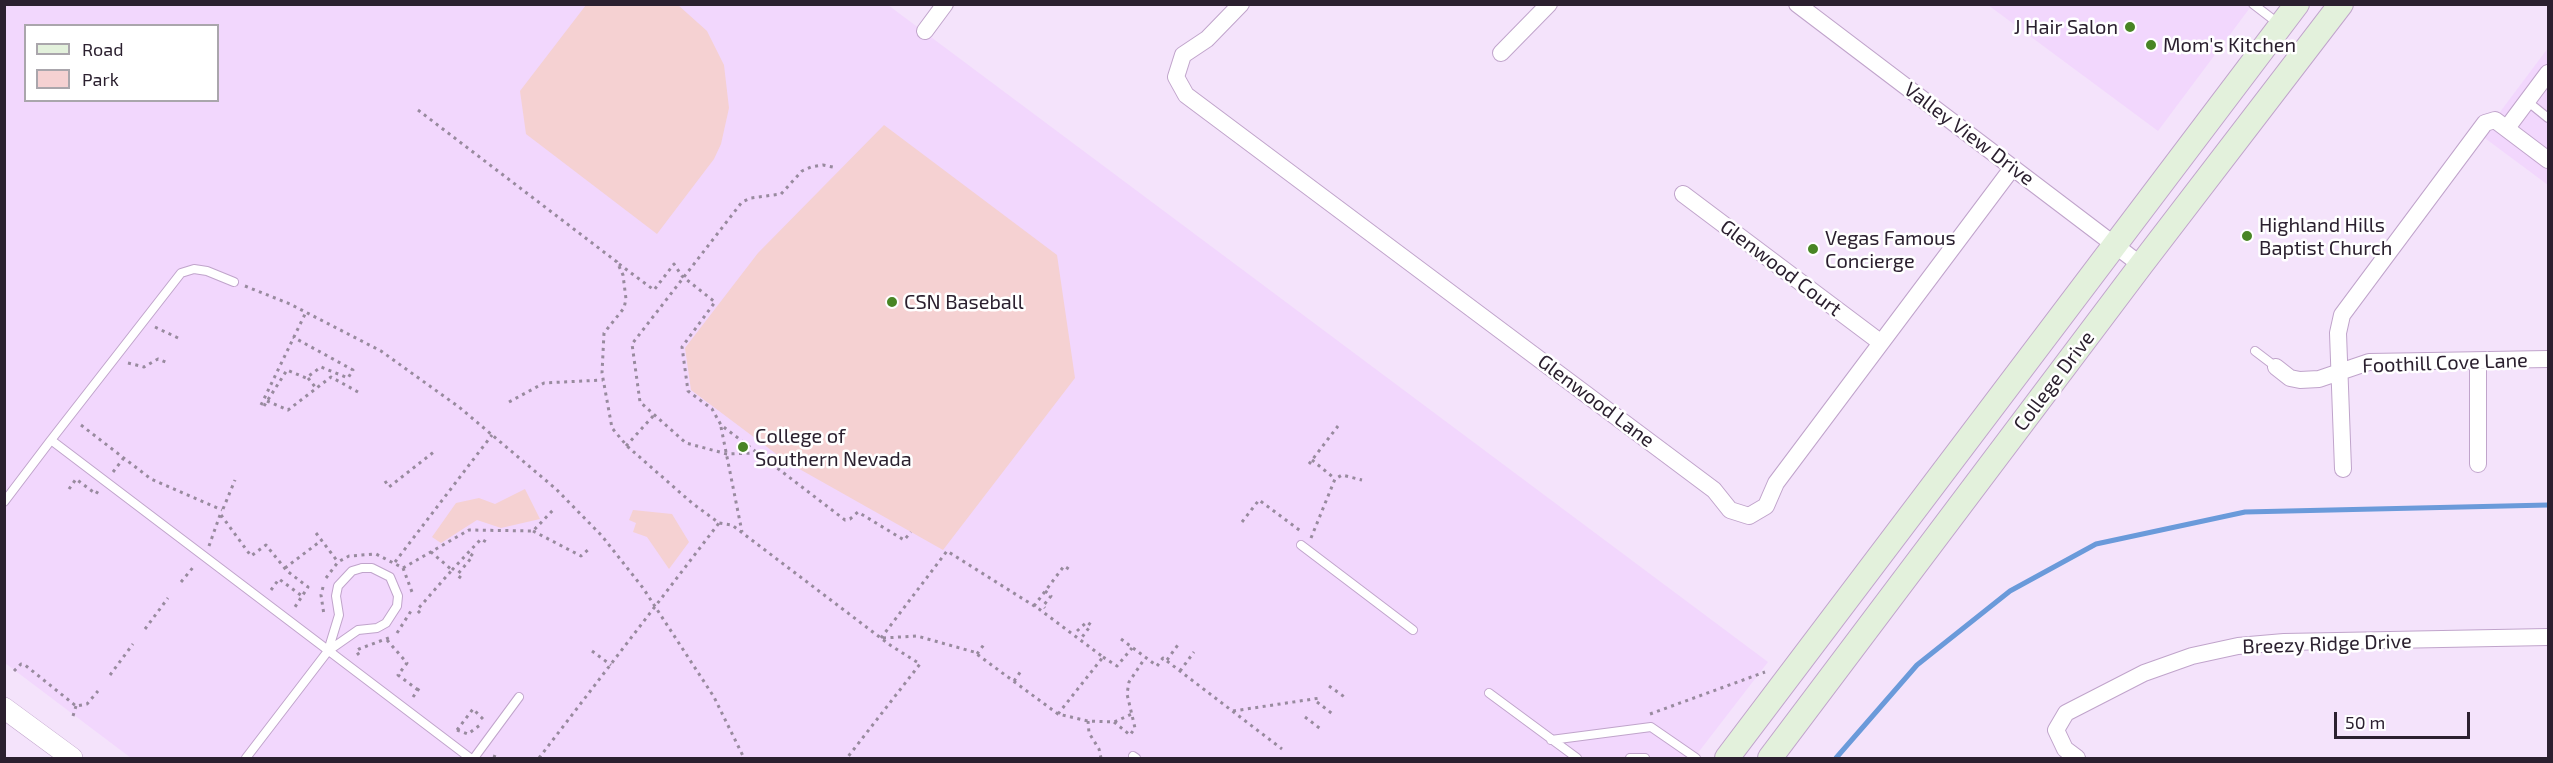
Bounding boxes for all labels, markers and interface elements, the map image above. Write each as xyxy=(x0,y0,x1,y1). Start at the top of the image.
place label: J Hair Salon xyxy=(2014,15,2118,39)
marker: J Hair Salon xyxy=(2123,20,2137,34)
legend xyxy=(24,24,219,102)
place label: Mom's Kitchen xyxy=(2163,33,2296,57)
text: Road xyxy=(82,38,123,60)
marker: Mom's Kitchen xyxy=(2144,38,2158,52)
text: Park xyxy=(82,68,119,90)
street label: Valley View Drive xyxy=(1899,77,2039,191)
place label: Highland Hills Baptist Church xyxy=(2259,213,2392,260)
street label: Glenwood Court xyxy=(1716,215,1846,321)
place label: Vegas Famous Concierge xyxy=(1825,226,1956,273)
marker: Highland Hills Baptist Church xyxy=(2240,229,2254,243)
marker: Vegas Famous Concierge xyxy=(1806,242,1820,256)
place label: CSN Baseball xyxy=(904,290,1024,314)
marker: CSN Baseball xyxy=(885,295,899,309)
street label: College Drive xyxy=(2009,326,2099,436)
street label: Foothill Cove Lane xyxy=(2362,348,2528,378)
street label: Glenwood Lane xyxy=(1533,349,1659,453)
place label: College of Southern Nevada xyxy=(755,424,912,471)
marker: College of Southern Nevada xyxy=(736,440,750,454)
street label: Breezy Ridge Drive xyxy=(2242,629,2412,659)
scale bar xyxy=(2337,700,2474,738)
text: 50 m xyxy=(2345,711,2385,733)

